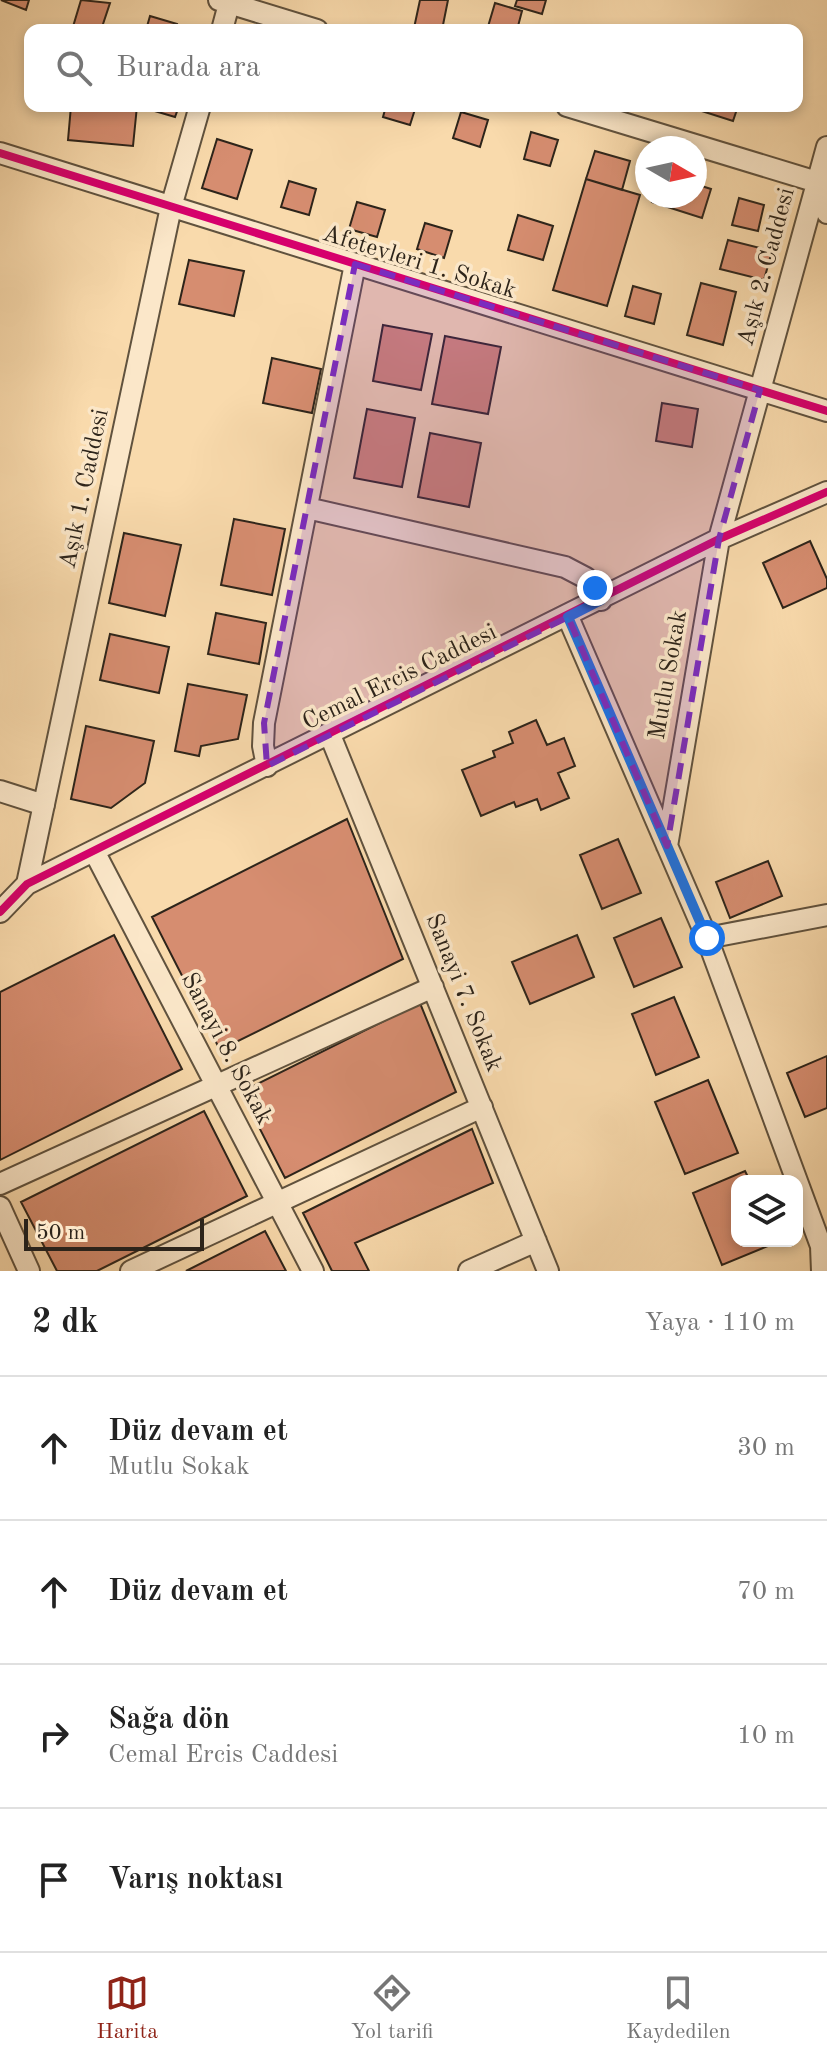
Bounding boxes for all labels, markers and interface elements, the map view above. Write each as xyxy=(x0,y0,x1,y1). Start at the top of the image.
search box xyxy=(24,24,803,112)
icon: search xyxy=(52,46,96,90)
text: Burada ara xyxy=(116,53,261,83)
north arrow xyxy=(635,136,707,208)
street label: Aşık 2. Caddesi xyxy=(734,185,800,349)
street label: Afetevleri 1. Sokak xyxy=(319,222,519,304)
street label: Aşık 1. Caddesi xyxy=(56,407,114,571)
route end xyxy=(577,570,613,606)
street label: Mutlu Sokak xyxy=(646,608,692,742)
street label: Cemal Ercis Caddesi xyxy=(299,621,501,735)
street label: Sanayi 7. Sokak xyxy=(420,911,506,1075)
route start xyxy=(689,920,725,956)
street label: Sanayi 8. Sokak xyxy=(176,969,276,1129)
map controls xyxy=(731,1175,803,1247)
button: layers xyxy=(731,1175,803,1247)
scale bar xyxy=(24,1215,204,1251)
text: 50 m xyxy=(36,1222,85,1244)
text: 2 dk xyxy=(32,1306,99,1340)
text: Yaya · 110 m xyxy=(645,1310,795,1336)
text: Düz devam et xyxy=(108,1417,288,1447)
icon: ahead xyxy=(32,1426,76,1470)
text: 30 m xyxy=(737,1435,795,1461)
text: Mutlu Sokak xyxy=(108,1454,250,1480)
icon: ahead xyxy=(32,1570,76,1614)
text: Düz devam et xyxy=(108,1577,288,1607)
text: 70 m xyxy=(737,1579,795,1605)
text: Sağa dön xyxy=(108,1705,230,1735)
icon: right xyxy=(32,1714,76,1758)
text: 10 m xyxy=(737,1723,795,1749)
text: Cemal Ercis Caddesi xyxy=(108,1742,338,1768)
icon: arrive xyxy=(32,1858,76,1902)
text: Varış noktası xyxy=(108,1865,283,1895)
tab: Harita xyxy=(96,1971,158,2046)
tab: Yol tarifi xyxy=(351,1971,433,2046)
tab: Kaydedilen xyxy=(626,1971,731,2046)

